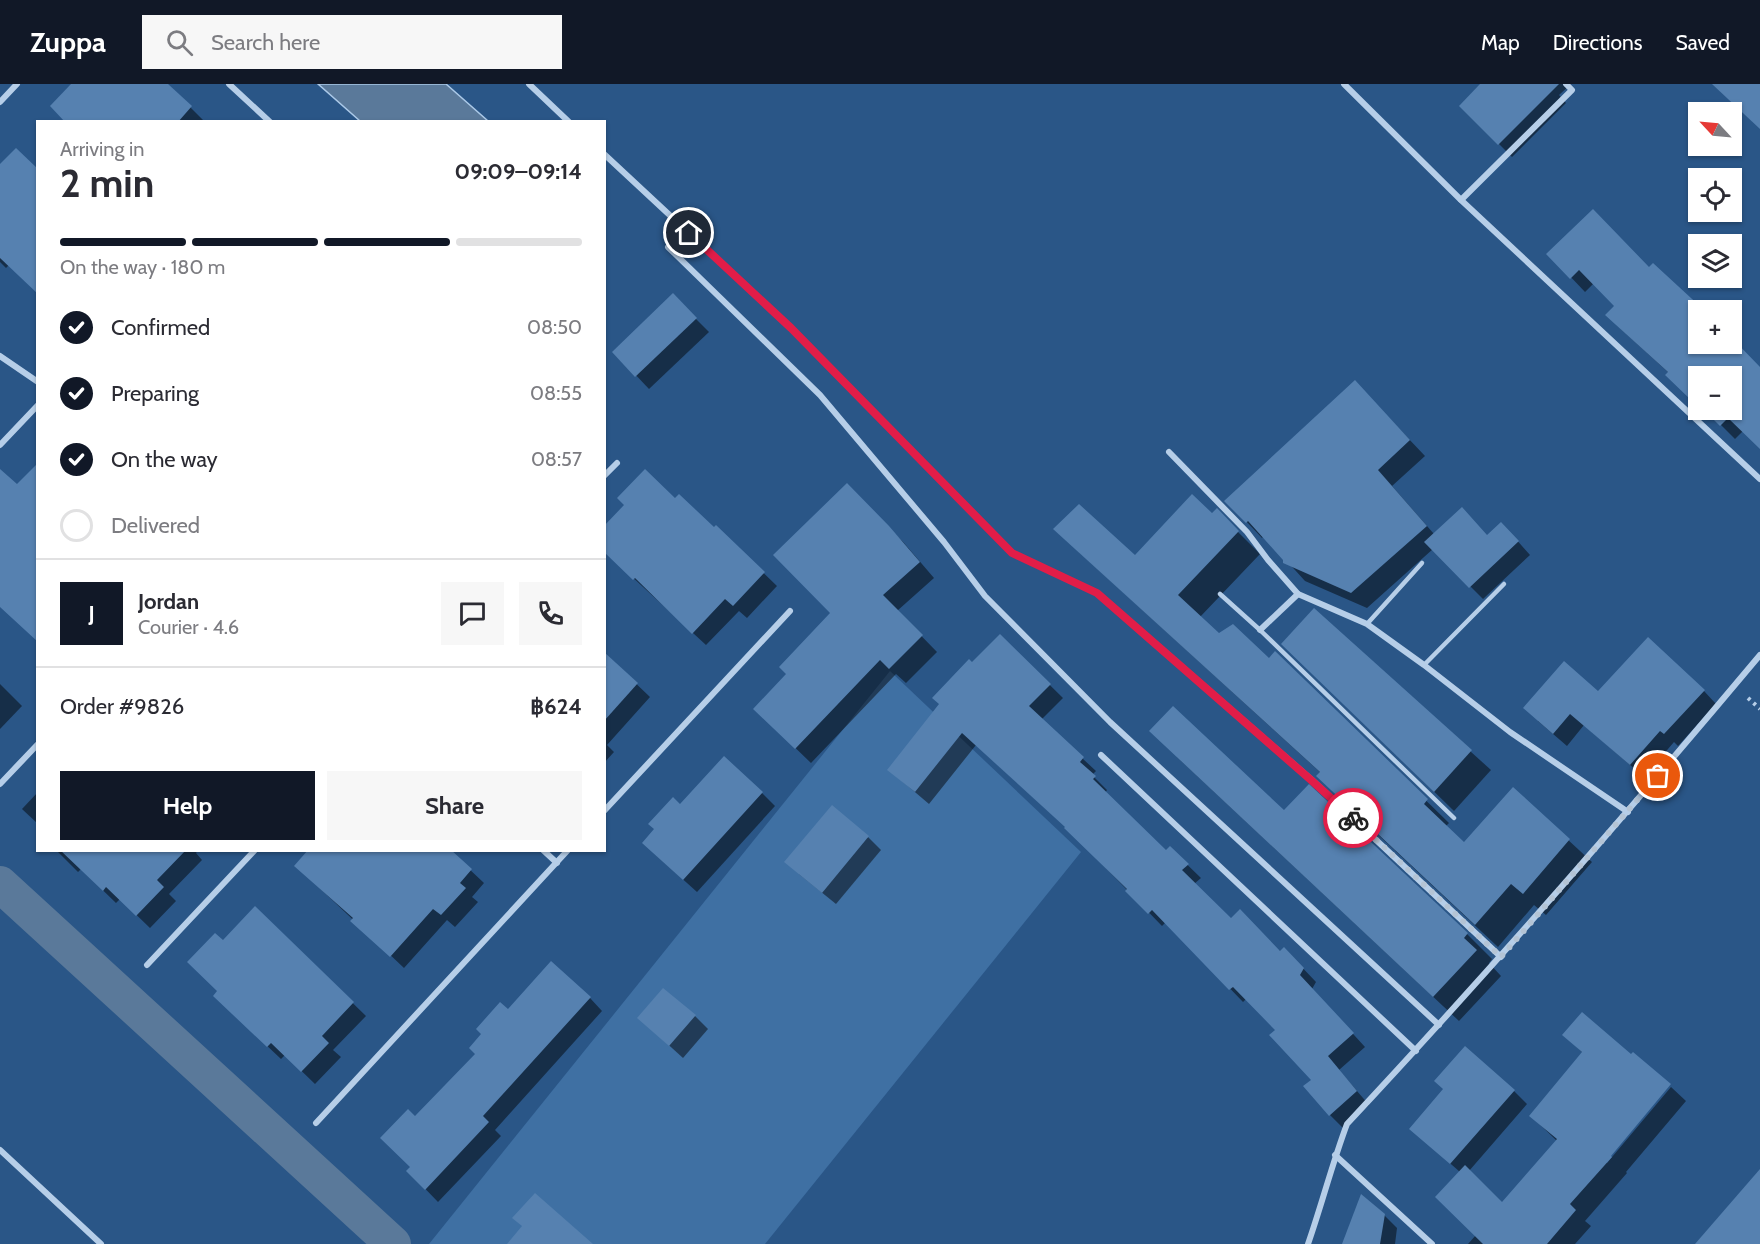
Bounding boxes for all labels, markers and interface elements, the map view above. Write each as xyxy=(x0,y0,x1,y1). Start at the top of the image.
search box xyxy=(142,15,562,69)
text: Zuppa xyxy=(30,25,106,59)
icon: search xyxy=(163,26,196,59)
text: Search here xyxy=(211,29,320,56)
text: Map xyxy=(1481,30,1520,55)
text: Directions xyxy=(1553,30,1642,55)
text: Saved xyxy=(1675,30,1730,55)
north arrow xyxy=(1688,102,1742,156)
map controls xyxy=(1688,102,1742,420)
text: Arriving in xyxy=(60,137,144,161)
text: 09:09–09:14 xyxy=(455,158,582,185)
text: 2 min xyxy=(60,159,154,207)
button: locate xyxy=(1688,168,1742,222)
pin xyxy=(663,207,714,258)
icon: home xyxy=(672,216,705,249)
button: layers xyxy=(1688,234,1742,288)
text: On the way · 180 m xyxy=(60,255,225,279)
button: + xyxy=(1688,300,1742,354)
icon: check xyxy=(60,311,93,344)
text: Confirmed xyxy=(111,314,210,341)
text: 08:50 xyxy=(527,315,582,339)
button: − xyxy=(1688,366,1742,420)
icon: check xyxy=(60,377,93,410)
text: Preparing xyxy=(111,380,199,407)
text: 08:55 xyxy=(530,381,582,405)
icon: check xyxy=(60,443,93,476)
text: On the way xyxy=(111,446,218,473)
text: 08:57 xyxy=(531,447,582,471)
text: Delivered xyxy=(111,512,200,539)
button: chat xyxy=(441,582,504,645)
button: phone xyxy=(519,582,582,645)
text: Jordan xyxy=(138,588,199,615)
text: J xyxy=(88,600,95,627)
text: Courier · 4.6 xyxy=(138,615,239,639)
text: Order #9826 xyxy=(60,693,184,720)
text: ฿624 xyxy=(530,693,582,720)
pin xyxy=(1632,750,1683,801)
icon: bag xyxy=(1641,759,1674,792)
button: Help xyxy=(60,771,315,840)
button: Share xyxy=(327,771,582,840)
courier xyxy=(1323,788,1383,848)
icon: bike xyxy=(1337,802,1370,835)

